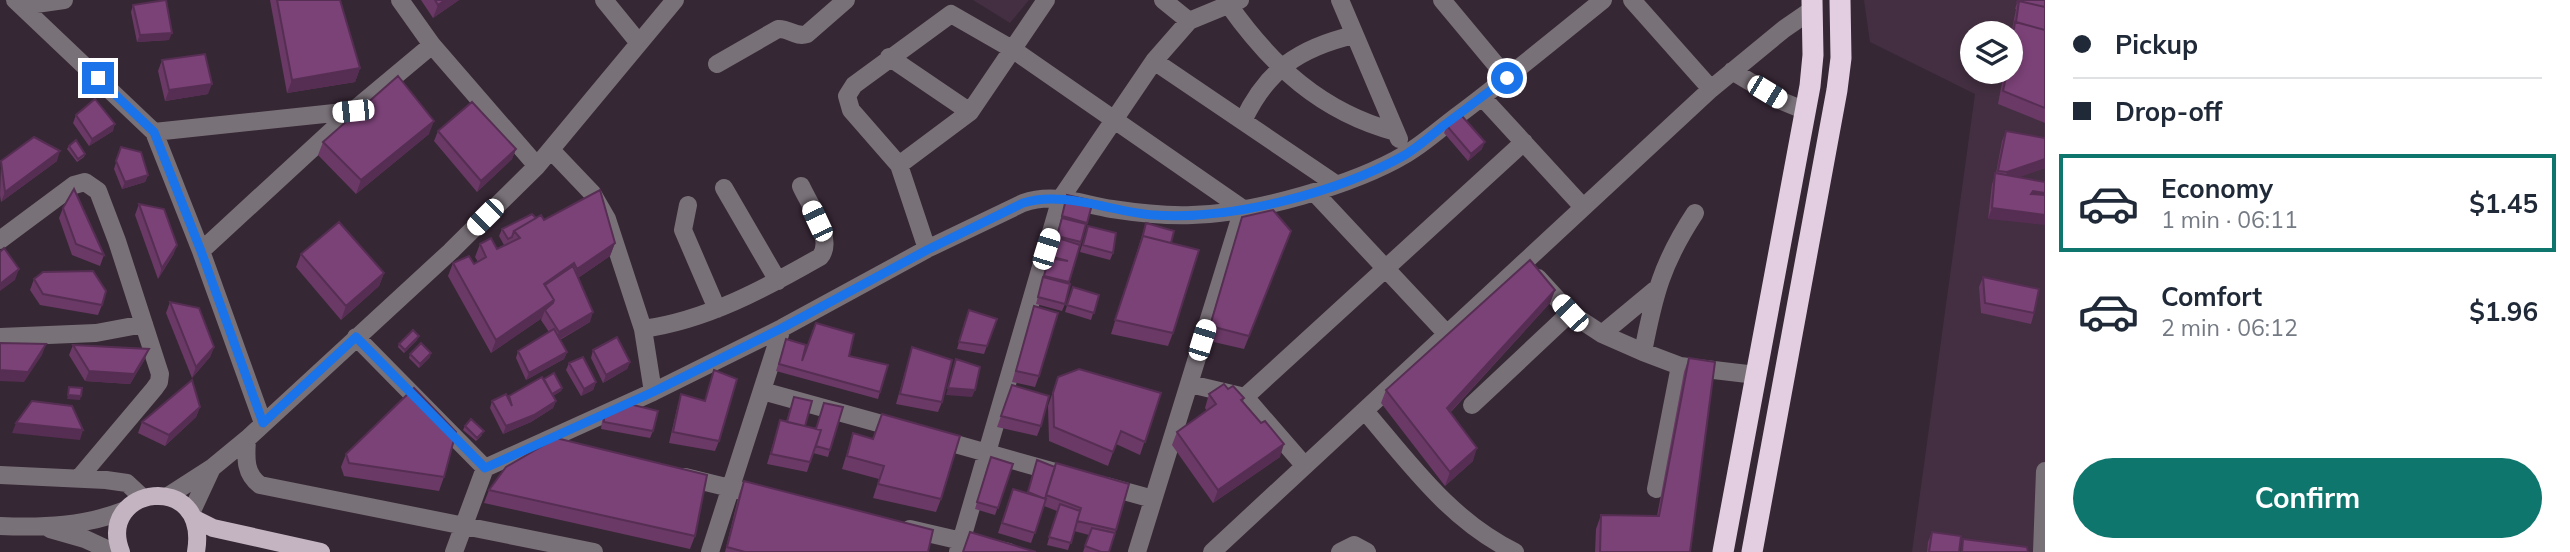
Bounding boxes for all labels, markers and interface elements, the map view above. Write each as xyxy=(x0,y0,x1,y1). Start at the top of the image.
map controls xyxy=(1960,21,2023,84)
button: layers xyxy=(1960,21,2023,84)
text: Pickup xyxy=(2115,28,2198,61)
route end xyxy=(82,62,114,94)
route start xyxy=(1491,62,1523,94)
car xyxy=(1744,72,1791,112)
text: Drop-off xyxy=(2115,95,2222,128)
car xyxy=(332,98,375,124)
icon: car xyxy=(2077,172,2140,235)
text: Economy xyxy=(2161,172,2273,205)
text: $1.45 xyxy=(2469,187,2538,220)
car xyxy=(463,195,508,239)
car xyxy=(799,198,836,244)
text: 1 min · 06:11 xyxy=(2161,205,2298,234)
car xyxy=(1030,226,1063,272)
icon: car xyxy=(2077,280,2140,343)
text: Comfort xyxy=(2161,280,2262,313)
car xyxy=(1548,290,1593,336)
text: $1.96 xyxy=(2469,295,2538,328)
text: 2 min · 06:12 xyxy=(2161,313,2298,342)
car xyxy=(1186,317,1219,363)
button: Confirm xyxy=(2073,458,2542,538)

